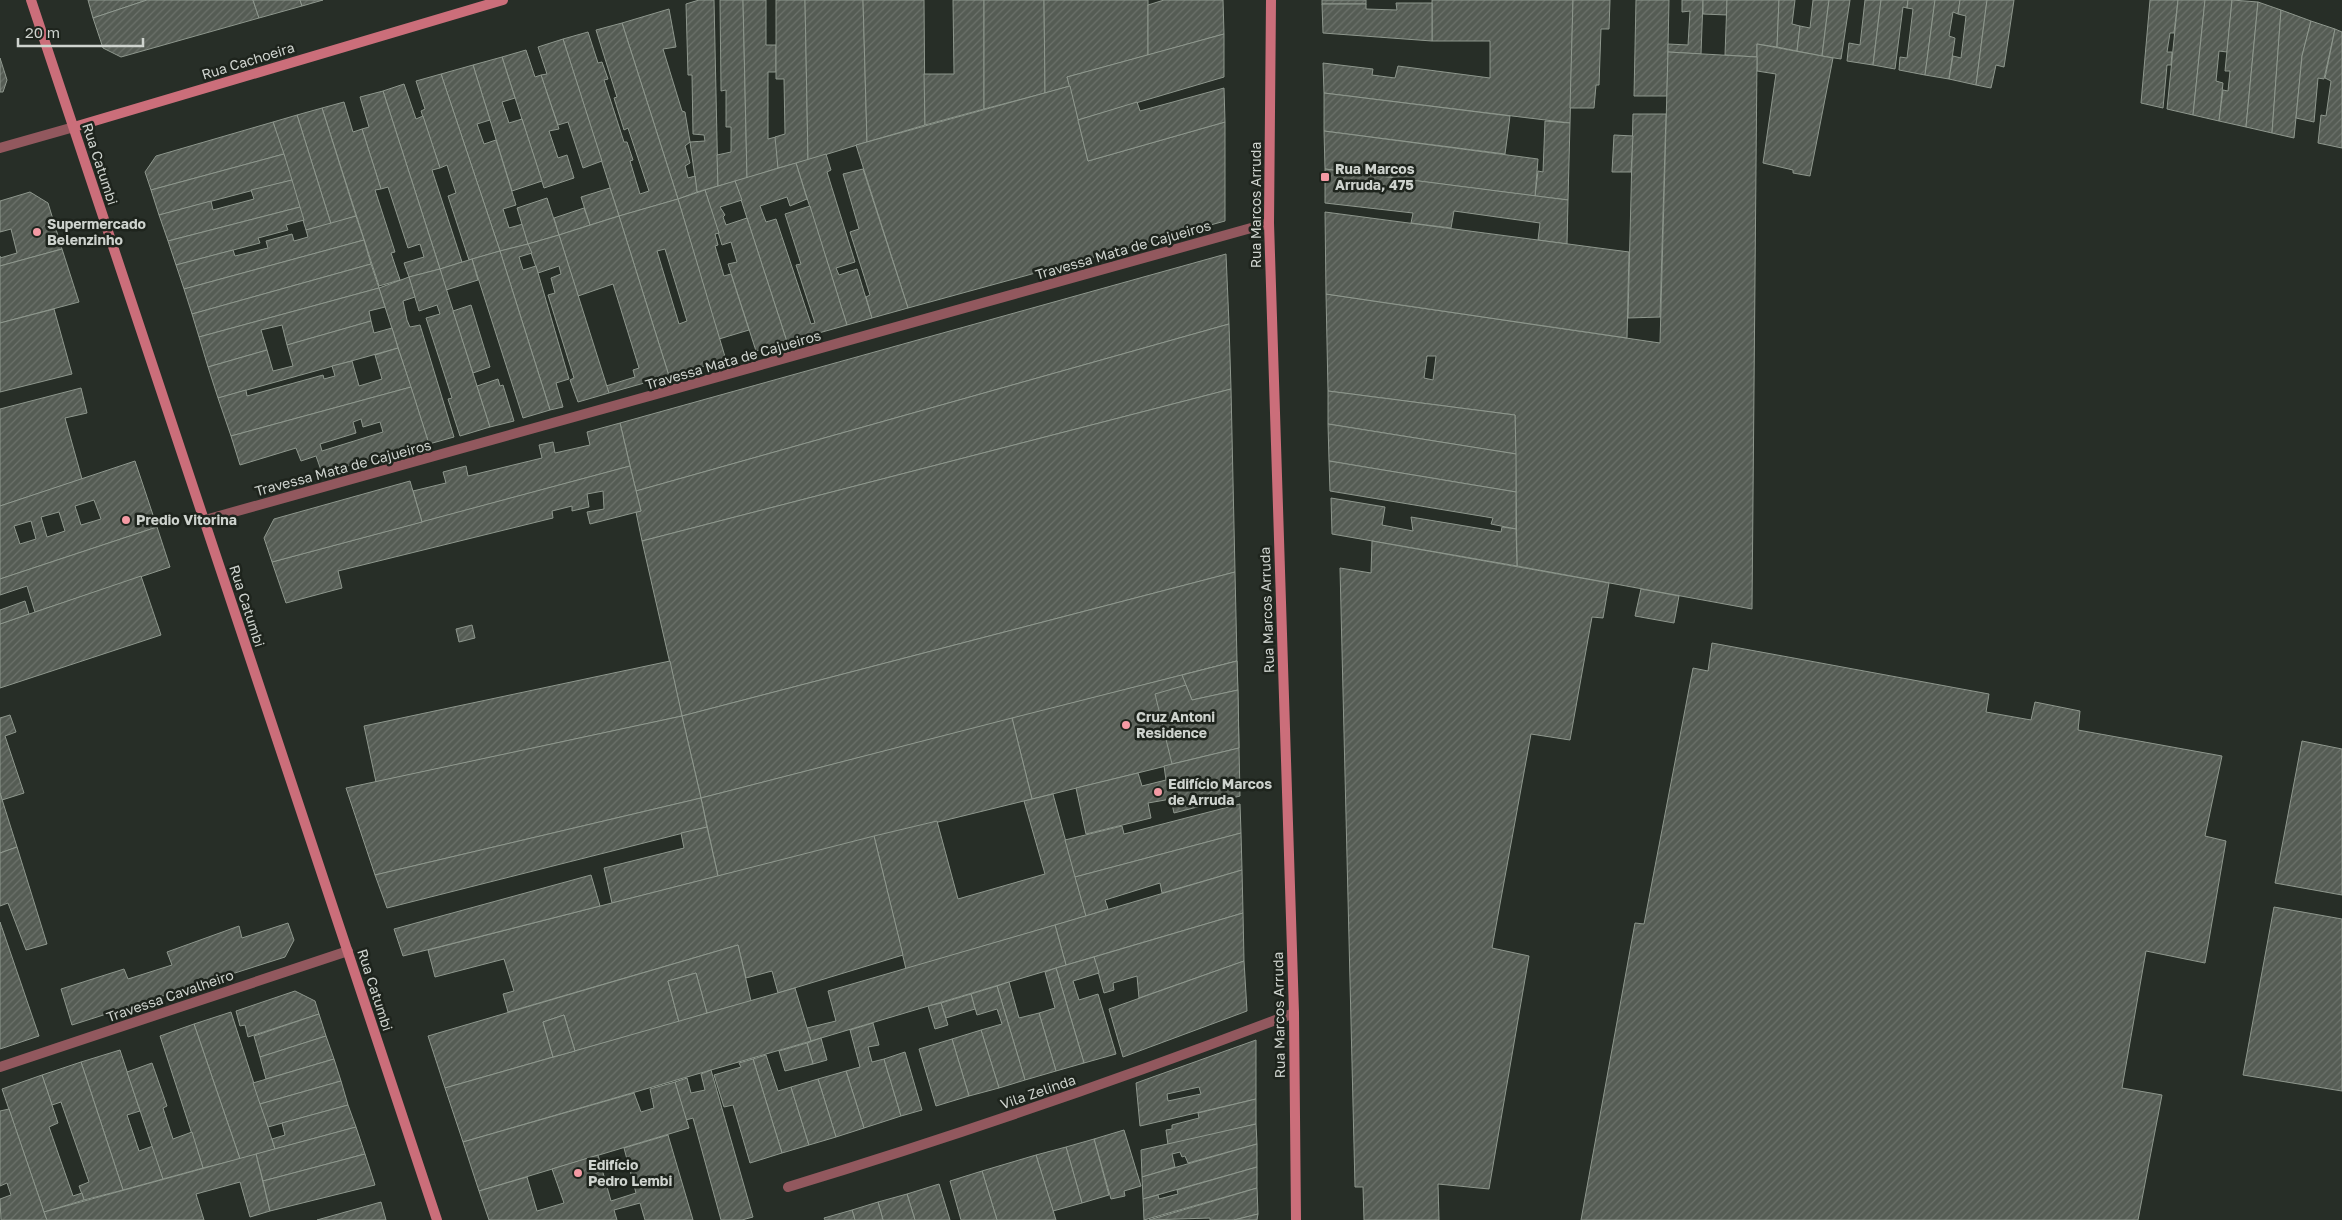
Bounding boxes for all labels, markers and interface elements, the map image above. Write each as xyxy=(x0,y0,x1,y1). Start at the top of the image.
scale bar xyxy=(18,15,142,47)
text: 20 m xyxy=(25,23,60,41)
street label: Rua Cachoeira xyxy=(199,38,296,83)
street label: Rua Catumbi xyxy=(79,121,122,207)
street label: Rua Marcos Arruda xyxy=(1247,142,1264,268)
place label: Rua Marcos Arruda, 475 xyxy=(1335,160,1415,193)
marker: Rua Marcos Arruda, 475 xyxy=(1319,171,1331,183)
place label: Supermercado Belenzinho xyxy=(47,215,146,248)
street label: Travessa Mata de Cajueiros xyxy=(1033,216,1213,283)
marker: Supermercado Belenzinho xyxy=(31,226,43,238)
street label: Travessa Mata de Cajueiros xyxy=(643,326,823,393)
street label: Travessa Mata de Cajueiros xyxy=(253,436,433,499)
place label: Predio Vitorina xyxy=(136,511,237,528)
marker: Predio Vitorina xyxy=(120,514,132,526)
street label: Rua Marcos Arruda xyxy=(1256,546,1277,674)
street label: Rua Catumbi xyxy=(226,563,269,649)
place label: Cruz Antoni Residence xyxy=(1136,708,1215,741)
marker: Cruz Antoni Residence xyxy=(1120,719,1132,731)
place label: Edifício Marcos de Arruda xyxy=(1168,775,1272,808)
marker: Edifício Marcos de Arruda xyxy=(1152,786,1164,798)
street label: Rua Catumbi xyxy=(354,947,397,1033)
street label: Rua Marcos Arruda xyxy=(1269,952,1288,1078)
street label: Travessa Cavalheiro xyxy=(104,966,236,1025)
street label: Vila Zelinda xyxy=(998,1071,1078,1112)
place label: Edifício Pedro Lembi xyxy=(588,1156,672,1189)
marker: Edifício Pedro Lembi xyxy=(572,1167,584,1179)

